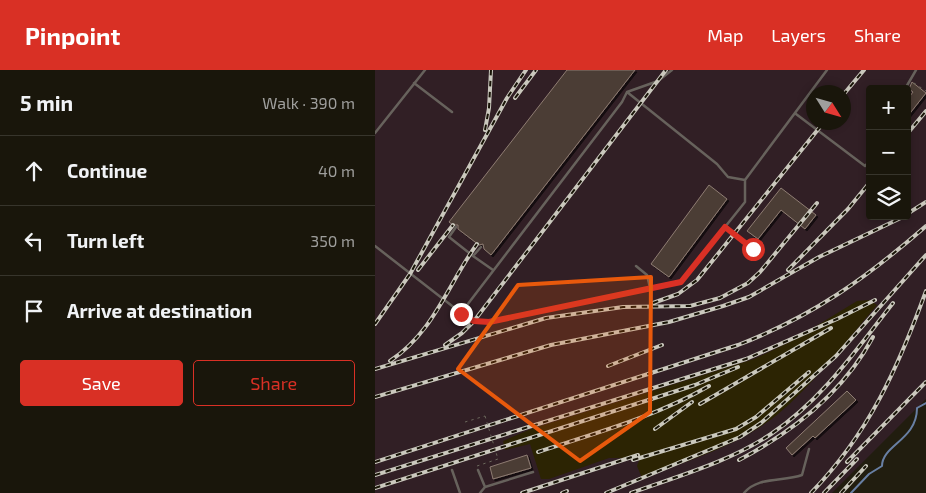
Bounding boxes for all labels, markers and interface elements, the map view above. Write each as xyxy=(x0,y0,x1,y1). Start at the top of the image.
text: Pinpoint xyxy=(25,21,120,50)
text: Map xyxy=(707,24,743,46)
text: Layers xyxy=(771,24,826,46)
text: Share xyxy=(854,24,901,46)
north arrow xyxy=(806,85,851,130)
map controls xyxy=(866,85,911,220)
button: + xyxy=(866,85,911,130)
text: 5 min xyxy=(20,90,73,115)
text: Walk · 390 m xyxy=(262,93,355,112)
button: − xyxy=(866,130,911,175)
icon: ahead xyxy=(20,157,48,185)
text: Continue xyxy=(67,159,147,182)
text: 40 m xyxy=(318,161,355,180)
button: layers xyxy=(866,175,911,220)
icon: left xyxy=(20,227,48,255)
text: Turn left xyxy=(67,229,144,252)
text: 350 m xyxy=(310,231,355,250)
route start xyxy=(742,238,765,261)
icon: arrive xyxy=(20,297,48,325)
text: Arrive at destination xyxy=(67,299,252,322)
route end xyxy=(450,303,473,326)
button: Save xyxy=(20,360,183,406)
button: Share xyxy=(193,360,355,406)

